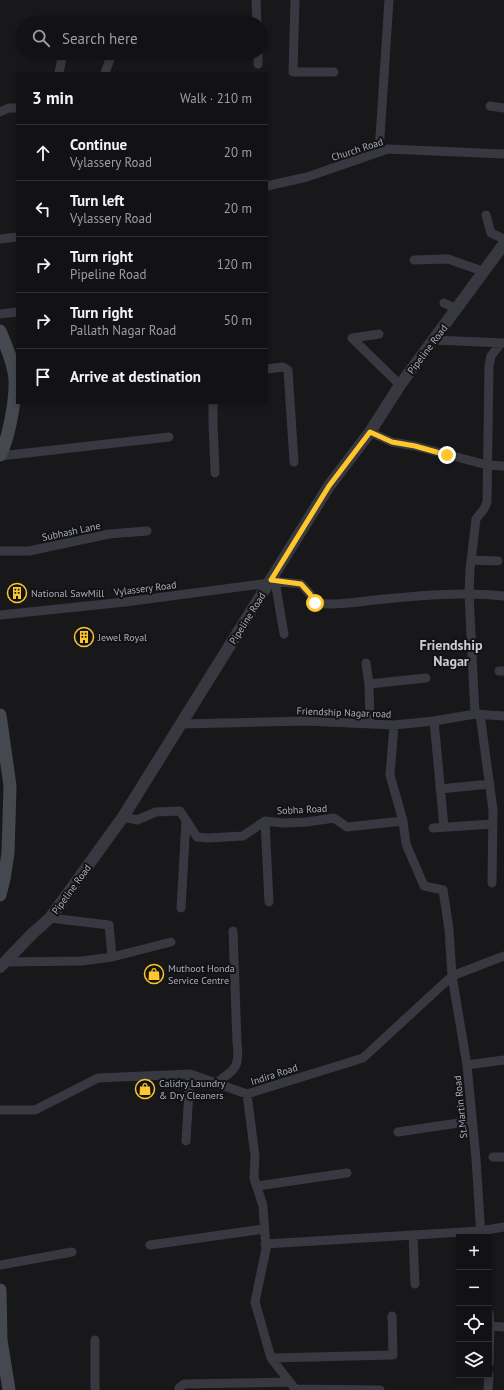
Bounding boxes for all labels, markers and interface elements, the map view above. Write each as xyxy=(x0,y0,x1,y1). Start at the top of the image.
search box xyxy=(16,16,268,60)
icon: search xyxy=(30,27,52,49)
text: Search here xyxy=(62,29,138,48)
text: 3 min xyxy=(32,87,73,109)
text: Walk · 210 m xyxy=(180,90,252,107)
text: Continue xyxy=(70,135,127,154)
street label: Church Road xyxy=(330,135,385,164)
icon: ahead xyxy=(32,142,54,164)
text: 20 m xyxy=(224,144,252,161)
text: Vylassery Road xyxy=(70,154,152,171)
text: Turn left xyxy=(70,191,124,210)
icon: left xyxy=(32,198,54,220)
text: 20 m xyxy=(224,200,252,217)
text: Vylassery Road xyxy=(70,210,152,227)
text: Turn right xyxy=(70,247,133,266)
icon: right xyxy=(32,254,54,276)
text: 120 m xyxy=(217,256,252,273)
text: Pipeline Road xyxy=(70,266,146,283)
text: Turn right xyxy=(70,303,133,322)
icon: right xyxy=(32,310,54,332)
text: 50 m xyxy=(224,312,252,329)
text: Pallath Nagar Road xyxy=(70,322,176,339)
street label: Pipeline Road xyxy=(405,322,450,377)
icon: arrive xyxy=(32,366,54,388)
text: Arrive at destination xyxy=(70,367,201,386)
route end xyxy=(438,446,456,464)
street label: Subhash Lane xyxy=(41,519,101,544)
street label: Vylassery Road xyxy=(112,578,177,599)
building icon: National SawMill xyxy=(6,582,28,604)
place label: National SawMill xyxy=(31,587,104,600)
street label: Pipeline Road xyxy=(226,590,269,647)
route start xyxy=(306,594,324,612)
building icon: Jewel Royal xyxy=(73,626,95,648)
place label: Jewel Royal xyxy=(97,631,147,644)
district label: Friendship Nagar xyxy=(420,636,483,670)
street label: Friendship Nagar road xyxy=(296,704,392,721)
street label: Sobha Road xyxy=(277,802,328,817)
street label: Pipeline Road xyxy=(49,862,94,917)
place label: Muthoot Honda Service Centre xyxy=(168,962,235,987)
shop icon: Muthoot Honda Service Centre xyxy=(143,963,165,985)
street label: Indira Road xyxy=(249,1061,299,1088)
street label: St.Martin Road xyxy=(451,1075,470,1139)
place label: Calidry Laundry & Dry Cleaners xyxy=(159,1077,225,1102)
shop icon: Calidry Laundry & Dry Cleaners xyxy=(134,1078,156,1100)
map controls xyxy=(456,1234,492,1378)
button: + xyxy=(456,1234,492,1270)
button: − xyxy=(456,1270,492,1306)
button: locate xyxy=(456,1306,492,1342)
button: layers xyxy=(456,1342,492,1378)

